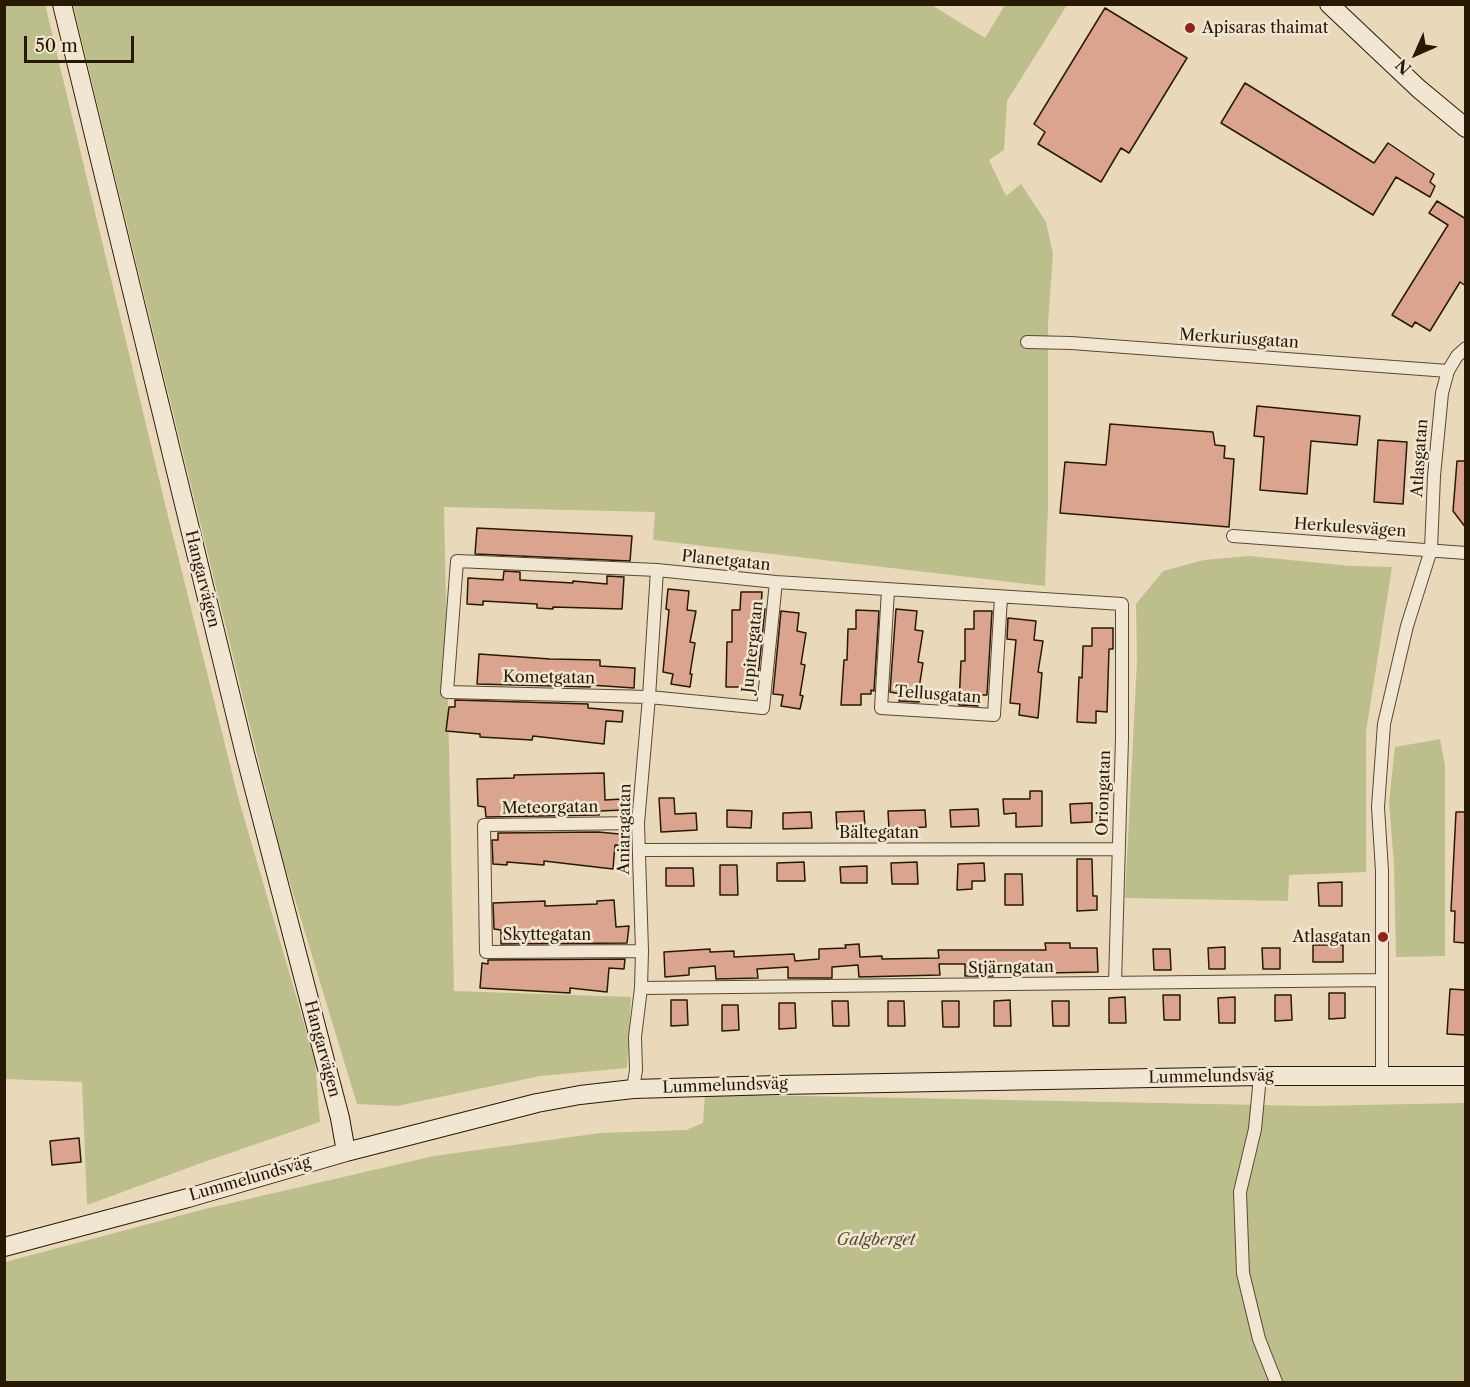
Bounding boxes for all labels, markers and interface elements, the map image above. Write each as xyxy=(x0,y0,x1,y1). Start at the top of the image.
place label: Apisaras thaimat xyxy=(1202,18,1328,38)
marker: Apisaras thaimat xyxy=(1183,21,1197,35)
scale bar xyxy=(27,24,136,62)
north arrow xyxy=(1386,24,1446,84)
text: 50 m xyxy=(35,35,78,57)
text: N xyxy=(1391,55,1415,79)
street label: Merkuriusgatan xyxy=(1178,325,1300,353)
street label: Atlasgatan xyxy=(1408,418,1432,498)
street label: Herkulesvägen xyxy=(1293,514,1407,542)
street label: Hangarvägen xyxy=(181,528,223,630)
street label: Planetgatan xyxy=(681,547,771,575)
street label: Jupitergatan xyxy=(739,600,767,694)
street label: Kometgatan xyxy=(503,668,595,688)
street label: Tellusgatan xyxy=(894,682,982,708)
street label: Oriongatan xyxy=(1093,750,1115,836)
street label: Aniaragatan xyxy=(615,783,635,875)
street label: Meteorgatan xyxy=(501,798,599,818)
street label: Bältegatan xyxy=(839,823,919,843)
street label: Skyttegatan xyxy=(503,925,591,945)
place label: Atlasgatan xyxy=(1293,927,1371,947)
marker: Atlasgatan xyxy=(1376,930,1390,944)
street label: Stjärngatan xyxy=(968,958,1054,978)
street label: Hangarvägen xyxy=(300,998,344,1100)
street label: Lummelundsväg xyxy=(1148,1066,1274,1088)
street label: Lummelundsväg xyxy=(662,1074,788,1098)
street label: Lummelundsväg xyxy=(187,1152,313,1206)
park label: Galgberget xyxy=(837,1230,915,1250)

